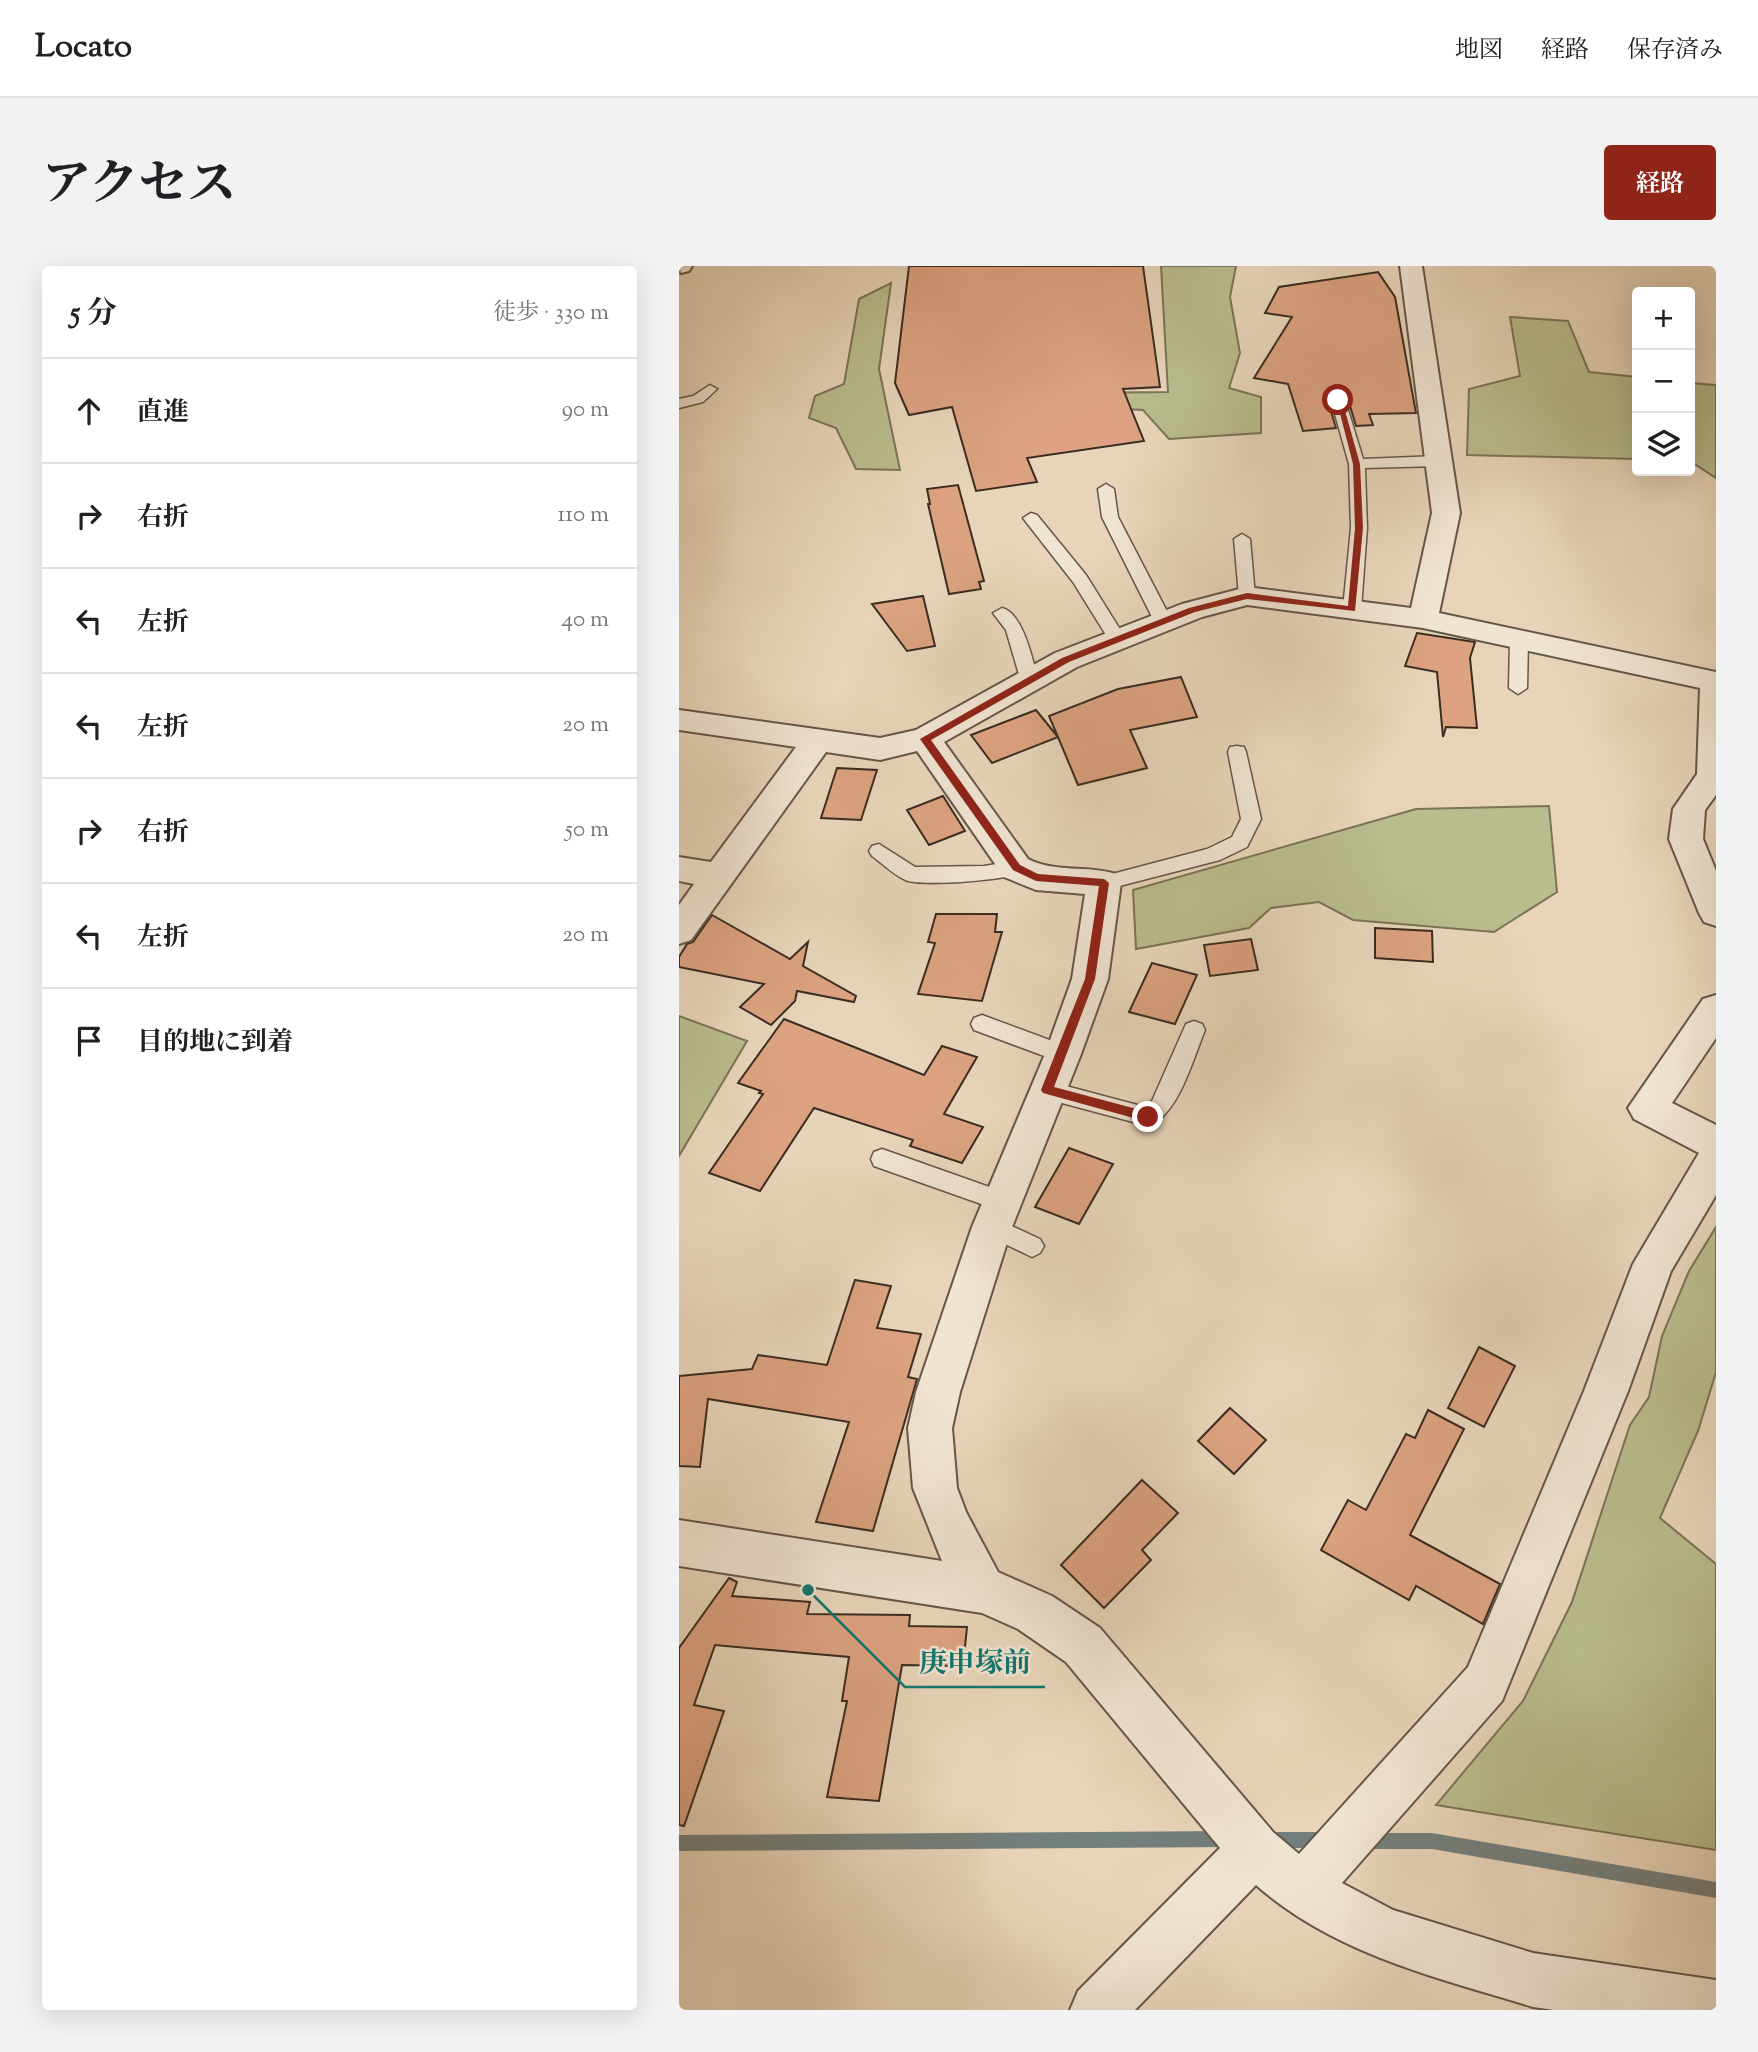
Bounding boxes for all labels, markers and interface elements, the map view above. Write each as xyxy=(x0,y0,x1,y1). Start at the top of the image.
text: Locato xyxy=(35,24,132,72)
text: 地図 xyxy=(1455,34,1503,68)
text: 経路 xyxy=(1541,34,1589,68)
text: 保存済み xyxy=(1627,34,1723,68)
button: 経路 xyxy=(1604,145,1716,220)
text: アクセス xyxy=(42,152,237,222)
map controls xyxy=(1632,287,1695,476)
button: + xyxy=(1632,287,1695,350)
text: 5 分 xyxy=(70,293,117,336)
text: 徒歩 · 330 m xyxy=(493,297,609,330)
button: − xyxy=(1632,350,1695,413)
route start xyxy=(1322,384,1353,415)
icon: ahead xyxy=(70,392,108,430)
text: 90 m xyxy=(562,394,609,427)
text: 直進 xyxy=(137,395,189,432)
button: layers xyxy=(1632,413,1695,476)
icon: right xyxy=(70,497,108,535)
text: 110 m xyxy=(558,499,609,532)
text: 右折 xyxy=(137,500,189,537)
icon: left xyxy=(70,602,108,640)
text: 40 m xyxy=(562,604,609,637)
text: 左折 xyxy=(137,605,189,642)
icon: left xyxy=(70,707,108,745)
text: 20 m xyxy=(562,709,609,742)
text: 左折 xyxy=(137,710,189,747)
icon: right xyxy=(70,812,108,850)
text: 50 m xyxy=(565,814,609,847)
text: 右折 xyxy=(137,815,189,852)
icon: left xyxy=(70,917,108,955)
text: 20 m xyxy=(562,919,609,952)
text: 左折 xyxy=(137,920,189,957)
icon: arrive xyxy=(70,1022,108,1060)
text: 目的地に到着 xyxy=(137,1025,293,1062)
route end xyxy=(1132,1101,1163,1132)
callout: 庚申塚前 xyxy=(905,1638,1045,1687)
text: 庚申塚前 xyxy=(919,1645,1031,1685)

